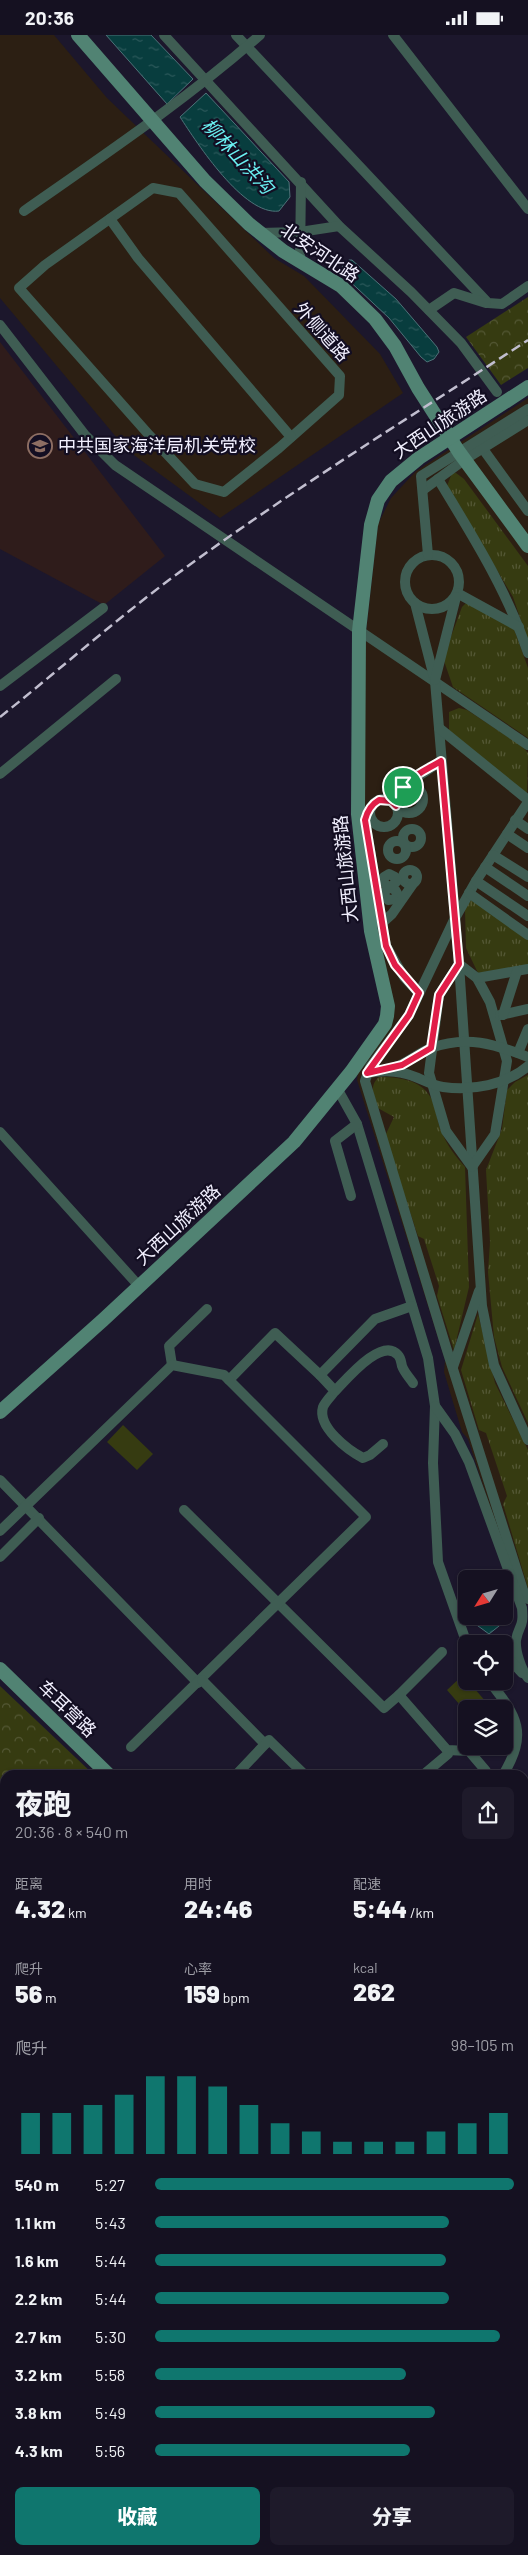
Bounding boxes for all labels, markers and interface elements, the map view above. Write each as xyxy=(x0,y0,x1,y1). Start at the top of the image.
text: 20:36 xyxy=(25,6,74,29)
water label: 柳林山洪沟 xyxy=(198,113,281,200)
street label: 北安河北路 xyxy=(277,218,364,286)
street label: 外侧道路 xyxy=(290,297,355,365)
street label: 大西山旅游路 xyxy=(389,384,490,462)
school or university icon: 中共国家海洋局机关党校 xyxy=(27,433,53,459)
place label: 中共国家海洋局机关党校 xyxy=(58,434,256,456)
pin xyxy=(382,766,424,808)
icon: arrive xyxy=(389,773,417,801)
street label: 大西山旅游路 xyxy=(328,814,362,924)
street label: 大西山旅游路 xyxy=(130,1179,224,1269)
north arrow xyxy=(458,1570,512,1625)
map controls xyxy=(458,1570,513,1755)
button: locate xyxy=(458,1635,513,1690)
street label: 车耳营路 xyxy=(34,1675,101,1741)
button: layers xyxy=(458,1700,513,1755)
text: 夜跑 xyxy=(15,1786,71,1820)
button: share xyxy=(462,1787,514,1839)
text: 20:36 · 8 × 540 m xyxy=(15,1822,128,1841)
text: 距离 xyxy=(15,1875,43,1892)
text: 用时 xyxy=(184,1875,212,1892)
text: 配速 xyxy=(353,1875,381,1892)
text: 4.32 xyxy=(15,1893,65,1923)
text: 24:46 xyxy=(184,1893,252,1923)
text: 5:44 xyxy=(353,1893,407,1923)
text: km xyxy=(65,1904,87,1921)
text: /km xyxy=(407,1904,434,1921)
text: kcal xyxy=(353,1959,377,1976)
text: 爬升 xyxy=(15,1960,43,1977)
text: 心率 xyxy=(184,1960,212,1977)
text: 262 xyxy=(353,1976,395,2006)
text: 56 xyxy=(15,1978,42,2008)
text: 159 xyxy=(184,1978,220,2008)
text: m xyxy=(42,1989,57,2006)
text: bpm xyxy=(220,1989,250,2006)
text: 98–105 m xyxy=(451,2035,514,2054)
text: 爬升 xyxy=(15,2038,47,2057)
text: 540 m xyxy=(15,2175,59,2194)
text: 5:27 xyxy=(95,2175,125,2194)
text: 1.1 km xyxy=(15,2213,56,2232)
text: 5:43 xyxy=(95,2213,126,2232)
text: 1.6 km xyxy=(15,2251,59,2270)
text: 5:44 xyxy=(95,2251,126,2270)
text: 2.2 km xyxy=(15,2289,62,2308)
text: 5:44 xyxy=(95,2289,126,2308)
text: 2.7 km xyxy=(15,2327,61,2346)
text: 5:30 xyxy=(95,2327,126,2346)
text: 3.2 km xyxy=(15,2365,62,2384)
text: 5:58 xyxy=(95,2365,125,2384)
text: 3.8 km xyxy=(15,2403,62,2422)
text: 5:49 xyxy=(95,2403,126,2422)
text: 4.3 km xyxy=(15,2441,63,2460)
text: 5:56 xyxy=(95,2441,125,2460)
button: 收藏 xyxy=(15,2487,260,2545)
button: 分享 xyxy=(270,2487,514,2545)

